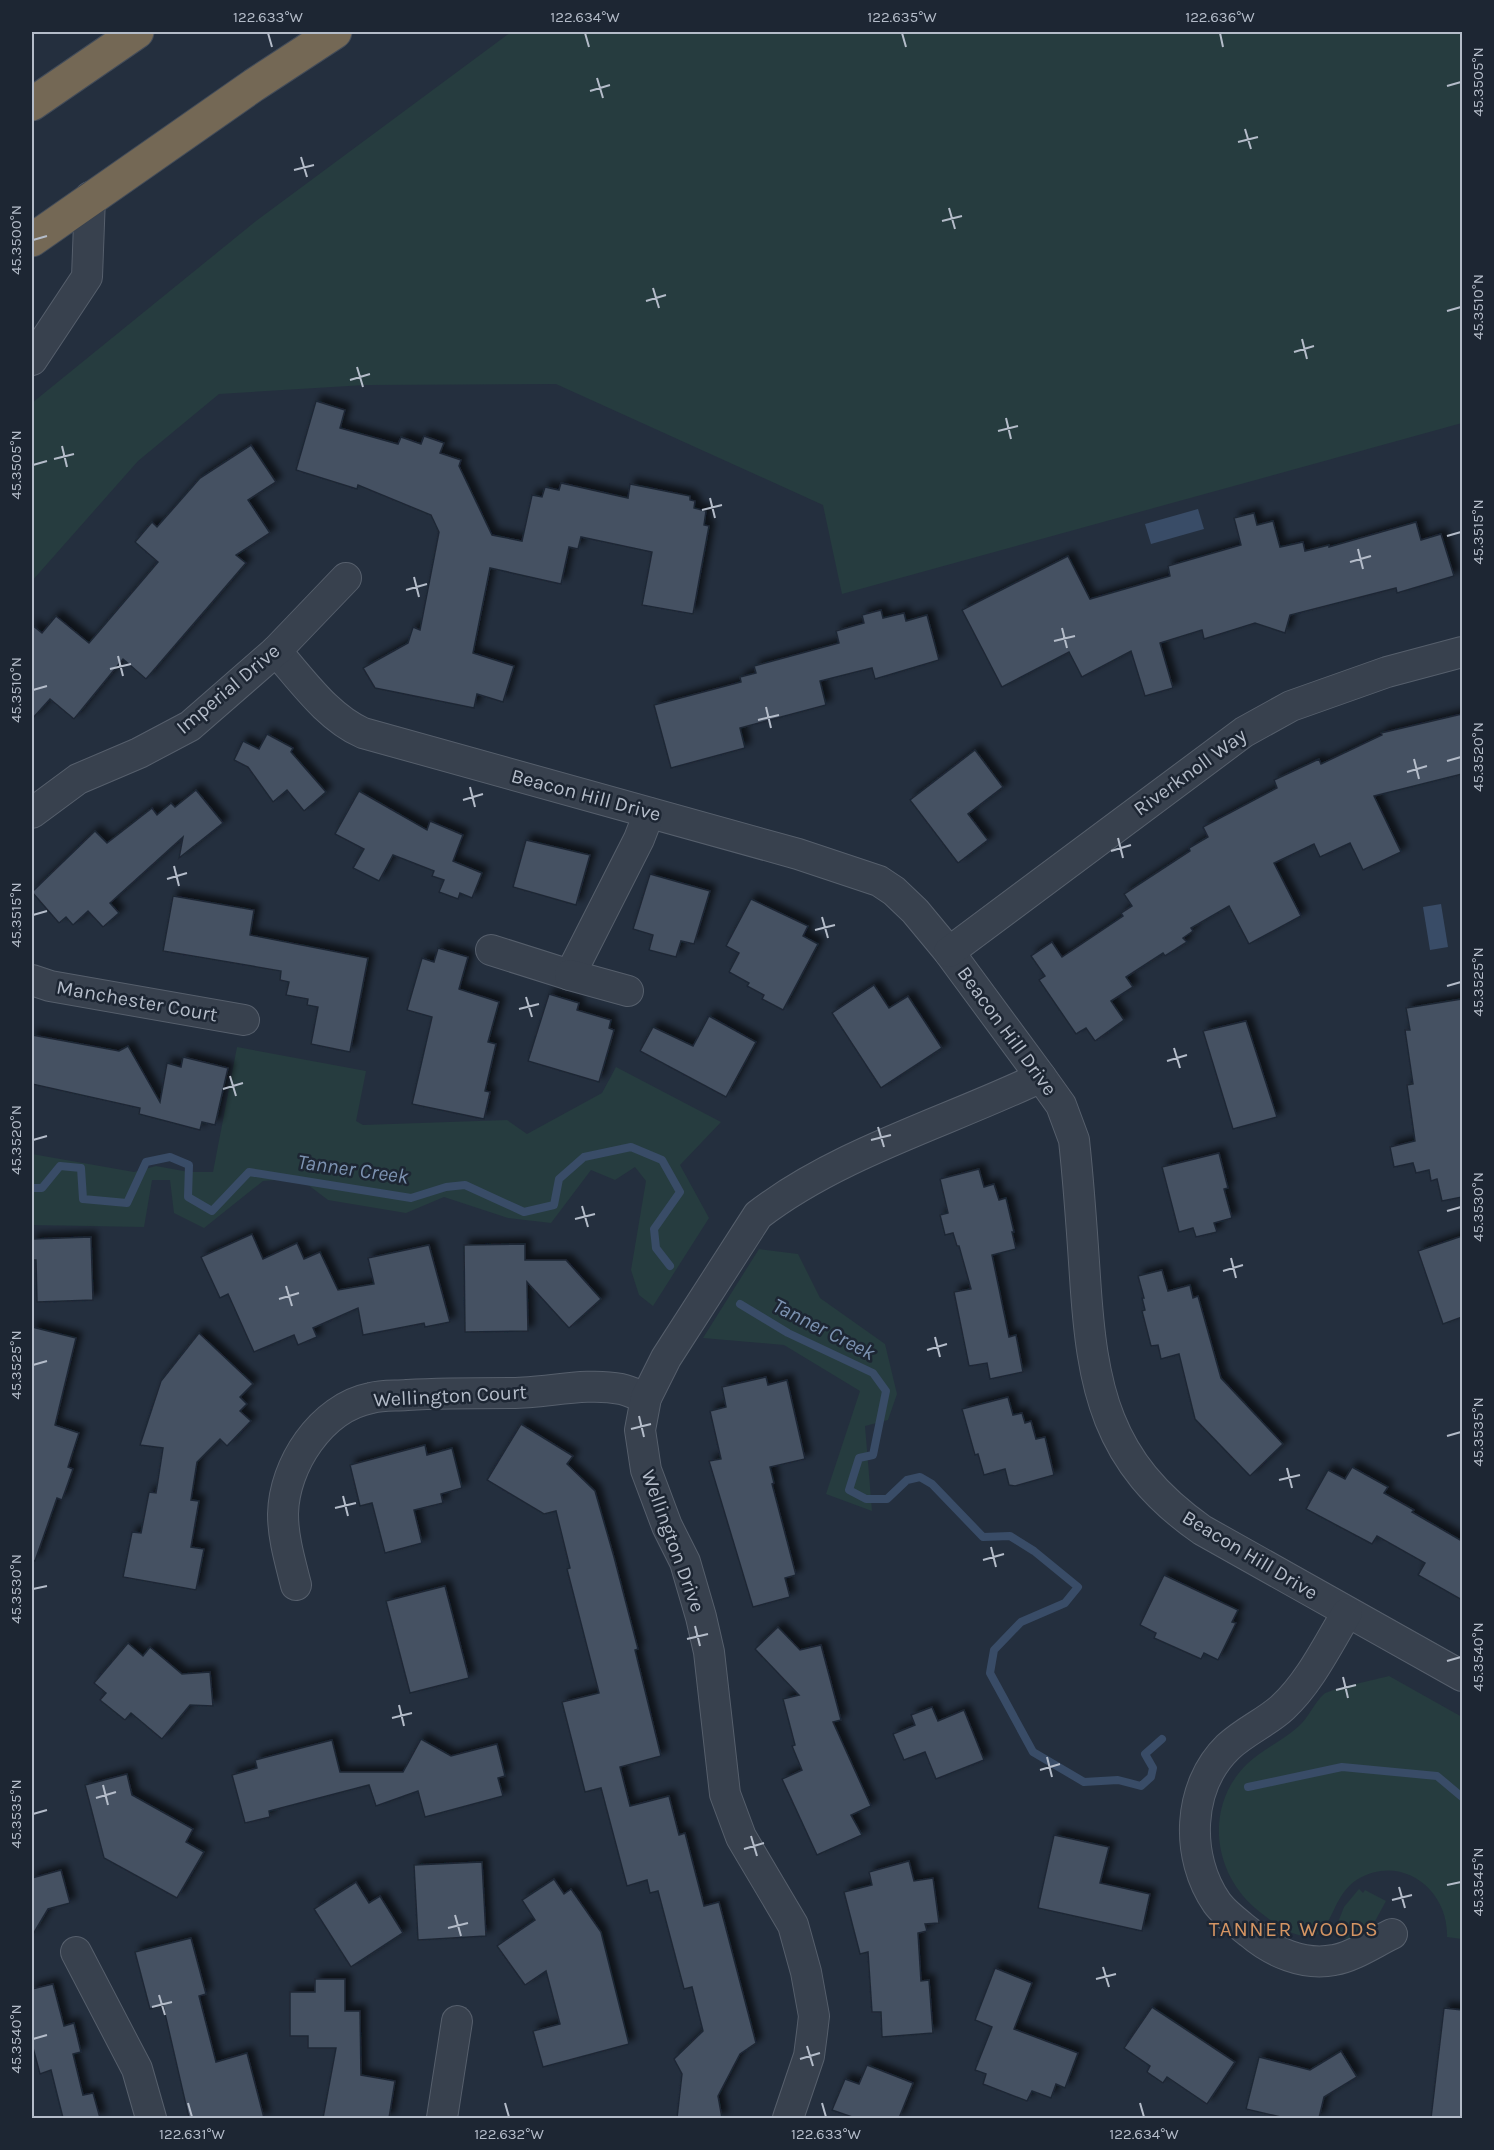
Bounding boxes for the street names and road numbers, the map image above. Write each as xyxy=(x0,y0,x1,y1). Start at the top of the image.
street label: Imperial Drive xyxy=(172,639,284,739)
street label: Riverknoll Way xyxy=(1129,723,1251,821)
street label: Beacon Hill Drive xyxy=(509,764,663,826)
street label: Beacon Hill Drive xyxy=(953,962,1061,1100)
street label: Manchester Court xyxy=(55,976,220,1027)
street label: Wellington Court xyxy=(373,1380,528,1411)
street label: Wellington Drive xyxy=(637,1467,709,1615)
street label: Beacon Hill Drive xyxy=(1178,1506,1322,1604)

